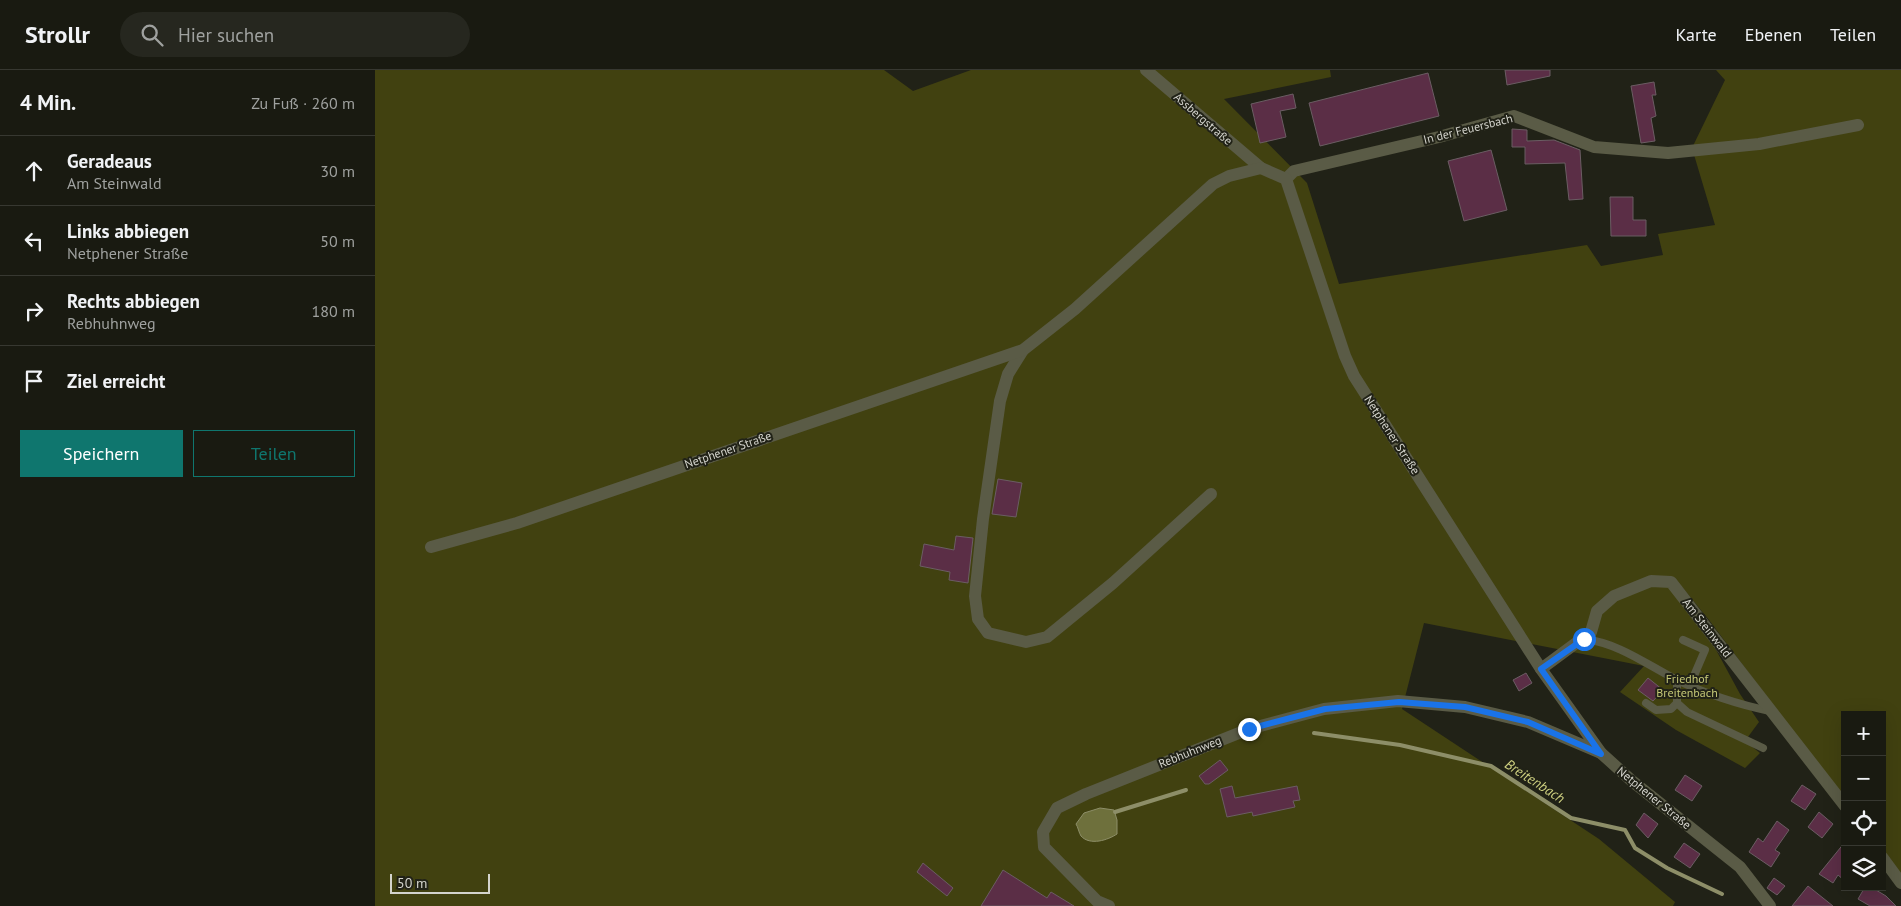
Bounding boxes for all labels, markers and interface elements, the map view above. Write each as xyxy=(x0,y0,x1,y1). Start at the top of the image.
search box xyxy=(120,12,470,57)
text: Strollr xyxy=(25,19,90,50)
icon: search xyxy=(138,21,166,49)
text: Hier suchen xyxy=(178,23,274,47)
text: Karte xyxy=(1676,23,1717,46)
text: Ebenen xyxy=(1745,23,1802,46)
text: Teilen xyxy=(1830,23,1876,46)
text: 4 Min. xyxy=(20,89,76,116)
street label: Assbergstraße xyxy=(1171,89,1236,148)
text: Zu Fuß · 260 m xyxy=(251,93,355,113)
street label: In der Feuersbach xyxy=(1422,110,1514,147)
text: Geradeaus xyxy=(67,149,152,173)
icon: ahead xyxy=(20,157,48,185)
text: 30 m xyxy=(320,161,355,181)
text: Am Steinwald xyxy=(67,173,162,193)
text: Links abbiegen xyxy=(67,219,189,243)
icon: left xyxy=(20,227,48,255)
text: 50 m xyxy=(320,231,355,251)
text: Netphener Straße xyxy=(67,243,188,263)
text: Rechts abbiegen xyxy=(67,289,200,313)
icon: right xyxy=(20,297,48,325)
text: 180 m xyxy=(312,301,355,321)
text: Rebhuhnweg xyxy=(67,313,156,333)
icon: arrive xyxy=(20,367,48,395)
text: Ziel erreicht xyxy=(67,369,165,393)
street label: Netphener Straße xyxy=(1361,392,1423,477)
street label: Netphener Straße xyxy=(682,428,773,471)
button: Speichern xyxy=(20,430,183,477)
button: Teilen xyxy=(193,430,355,477)
street label: Am Steinwald xyxy=(1680,595,1735,660)
route start xyxy=(1573,628,1596,651)
park label: Friedhof Breitenbach xyxy=(1656,671,1718,700)
map controls xyxy=(1841,711,1886,891)
button: + xyxy=(1841,711,1886,756)
route end xyxy=(1238,718,1261,741)
street label: Rebhuhnweg xyxy=(1156,732,1223,771)
water label: Breitenbach xyxy=(1502,755,1568,807)
button: − xyxy=(1841,756,1886,801)
street label: Netphener Straße xyxy=(1614,763,1694,832)
button: locate xyxy=(1841,801,1886,846)
button: layers xyxy=(1841,846,1886,891)
scale bar xyxy=(390,871,490,894)
text: 50 m xyxy=(397,874,427,892)

